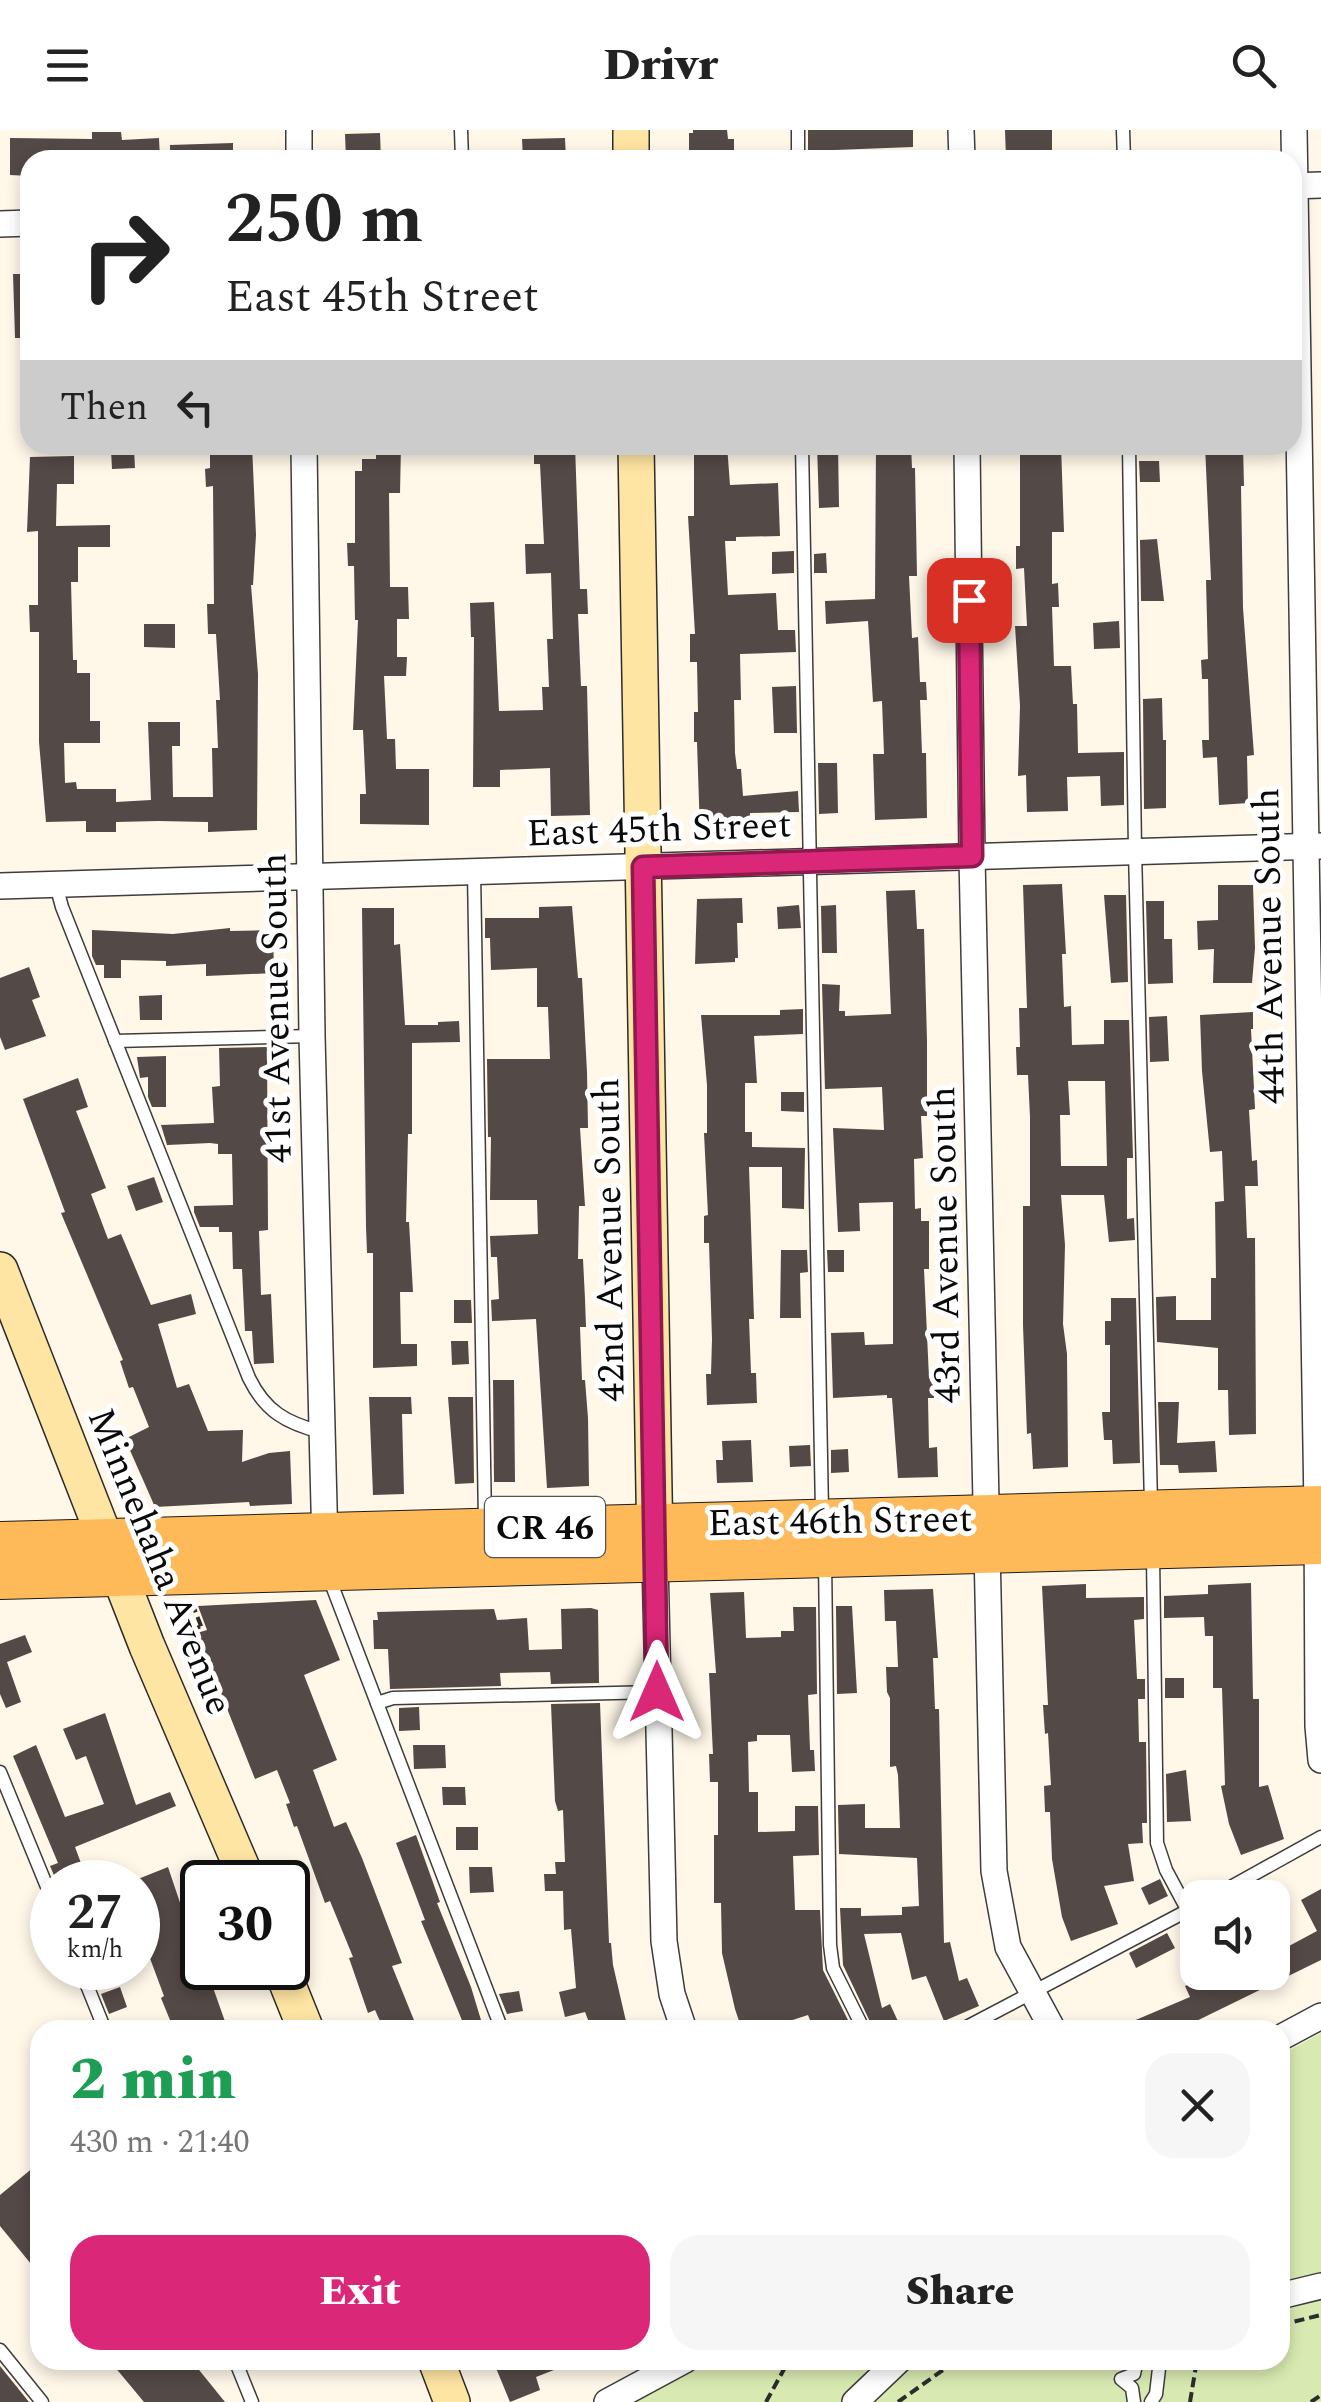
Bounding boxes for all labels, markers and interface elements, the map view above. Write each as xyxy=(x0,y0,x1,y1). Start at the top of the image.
text: Drivr xyxy=(603,31,718,100)
icon: menu xyxy=(40,38,95,93)
icon: search xyxy=(1226,38,1281,93)
text: 250 m xyxy=(225,167,423,273)
icon: right xyxy=(60,190,190,320)
text: East 45th Street xyxy=(225,263,539,332)
text: Then xyxy=(60,379,148,437)
icon: left xyxy=(168,380,223,435)
pin xyxy=(927,558,1012,643)
icon: arrive xyxy=(942,573,997,628)
street label: 44th Avenue South xyxy=(1238,787,1302,1105)
street label: East 45th Street xyxy=(526,796,793,864)
street label: 41st Avenue South xyxy=(245,852,309,1164)
street label: 42nd Avenue South xyxy=(578,1077,642,1403)
street label: 43rd Avenue South xyxy=(914,1086,978,1404)
street label: Minnehaha Avenue xyxy=(71,1399,247,1724)
street label: East 46th Street xyxy=(707,1491,973,1553)
road number: CR 46 xyxy=(485,1497,605,1557)
position arrow xyxy=(605,1640,709,1744)
speed limit sign: 30 xyxy=(180,1860,310,1990)
text: 27 xyxy=(67,1875,123,1951)
map controls xyxy=(1180,1880,1290,1990)
button: sound xyxy=(1180,1880,1290,1990)
text: km/h xyxy=(67,1931,123,1969)
text: 2 min xyxy=(70,2034,236,2126)
button: close xyxy=(1145,2053,1250,2158)
text: 430 m · 21:40 xyxy=(70,2118,250,2167)
button: Exit xyxy=(70,2235,650,2350)
button: Share xyxy=(670,2235,1250,2350)

